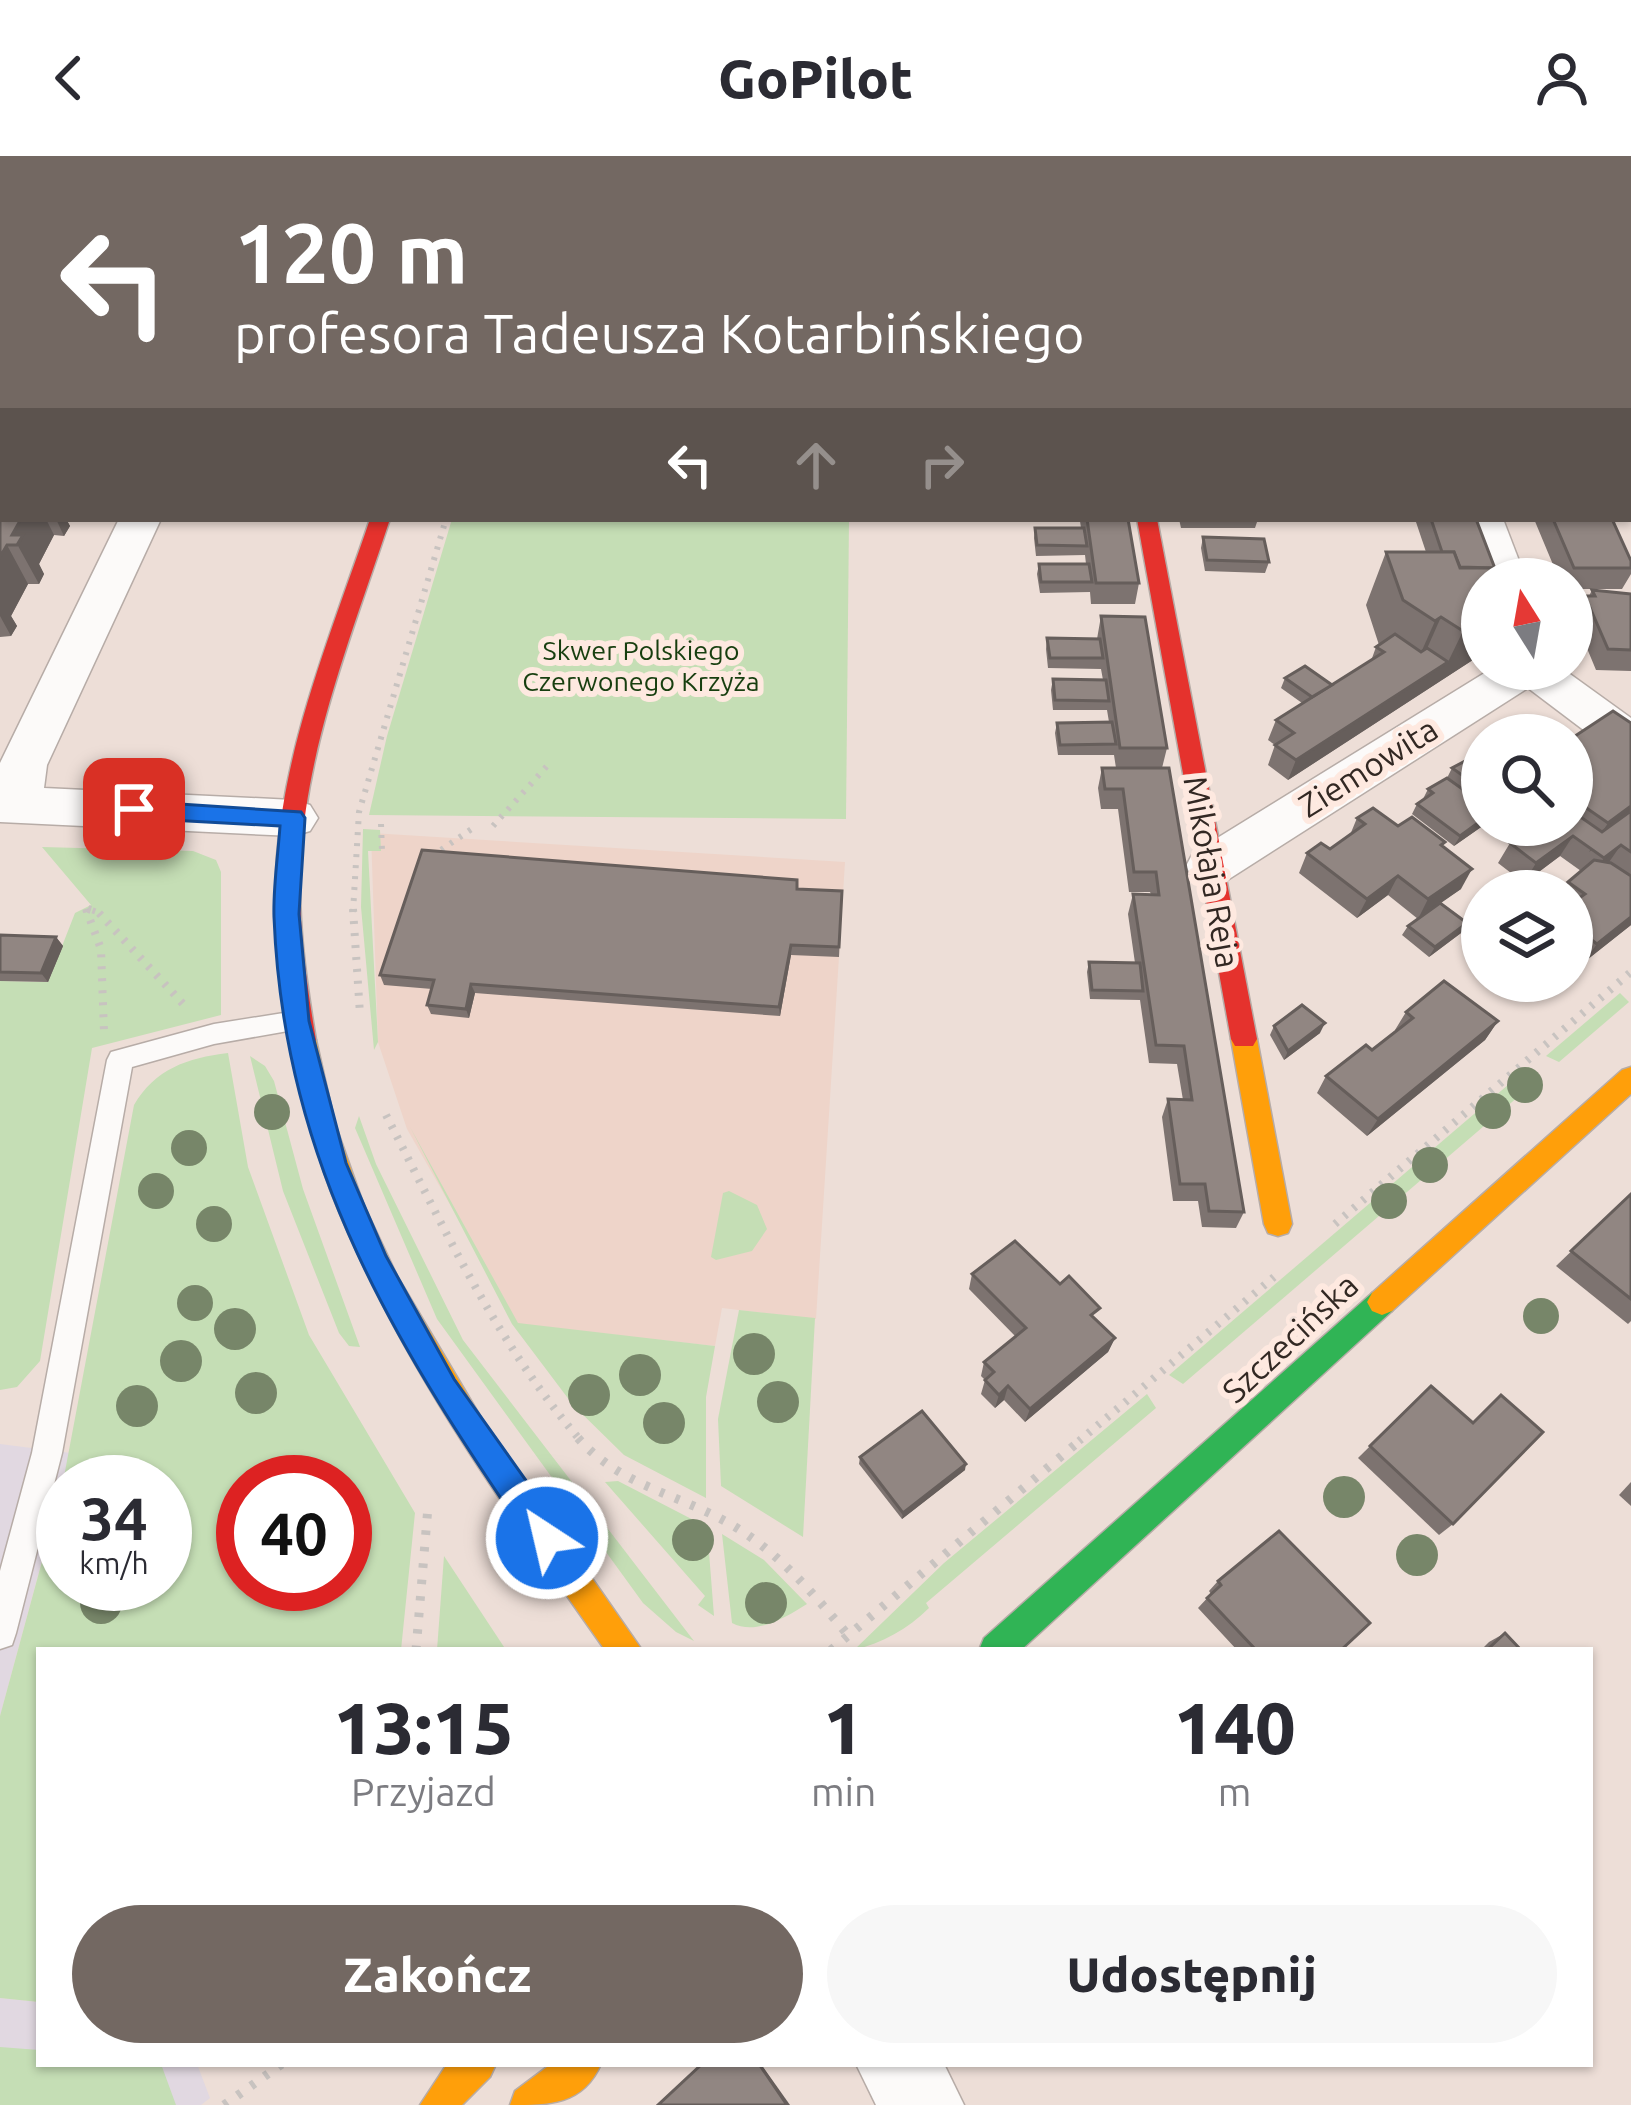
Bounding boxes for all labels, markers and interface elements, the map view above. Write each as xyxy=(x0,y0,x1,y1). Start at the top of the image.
icon: back xyxy=(36,45,102,111)
icon: person xyxy=(1529,45,1595,111)
text: GoPilot xyxy=(718,48,913,108)
icon: left xyxy=(36,204,192,360)
text: 120 m xyxy=(234,205,468,299)
text: profesora Tadeusza Kotarbińskiego xyxy=(234,303,1085,363)
icon: left xyxy=(657,432,723,498)
icon: ahead xyxy=(783,432,849,498)
icon: right xyxy=(909,432,975,498)
north arrow xyxy=(1461,558,1593,690)
map controls xyxy=(1461,558,1593,1002)
park label: Skwer Polskiego Czerwonego Krzyża xyxy=(522,635,760,696)
street label: Ziemowita xyxy=(1292,709,1444,824)
button: search xyxy=(1461,714,1593,846)
pin xyxy=(83,758,185,860)
street label: Mikołaja Reja xyxy=(1177,773,1248,971)
icon: arrive xyxy=(101,776,167,842)
button: layers xyxy=(1461,870,1593,1002)
street label: Szczecińska xyxy=(1215,1266,1365,1409)
speed limit sign: 40 xyxy=(216,1455,372,1611)
position arrow xyxy=(484,1475,610,1601)
text: 34 xyxy=(80,1484,148,1551)
text: km/h xyxy=(79,1546,149,1580)
text: 13:15 xyxy=(333,1687,514,1768)
text: 1 xyxy=(823,1687,864,1768)
text: 140 xyxy=(1174,1687,1296,1768)
text: Przyjazd xyxy=(351,1770,496,1813)
text: min xyxy=(811,1770,876,1813)
text: m xyxy=(1218,1770,1251,1813)
button: Zakończ xyxy=(72,1905,803,2043)
button: Udostępnij xyxy=(827,1905,1557,2043)

